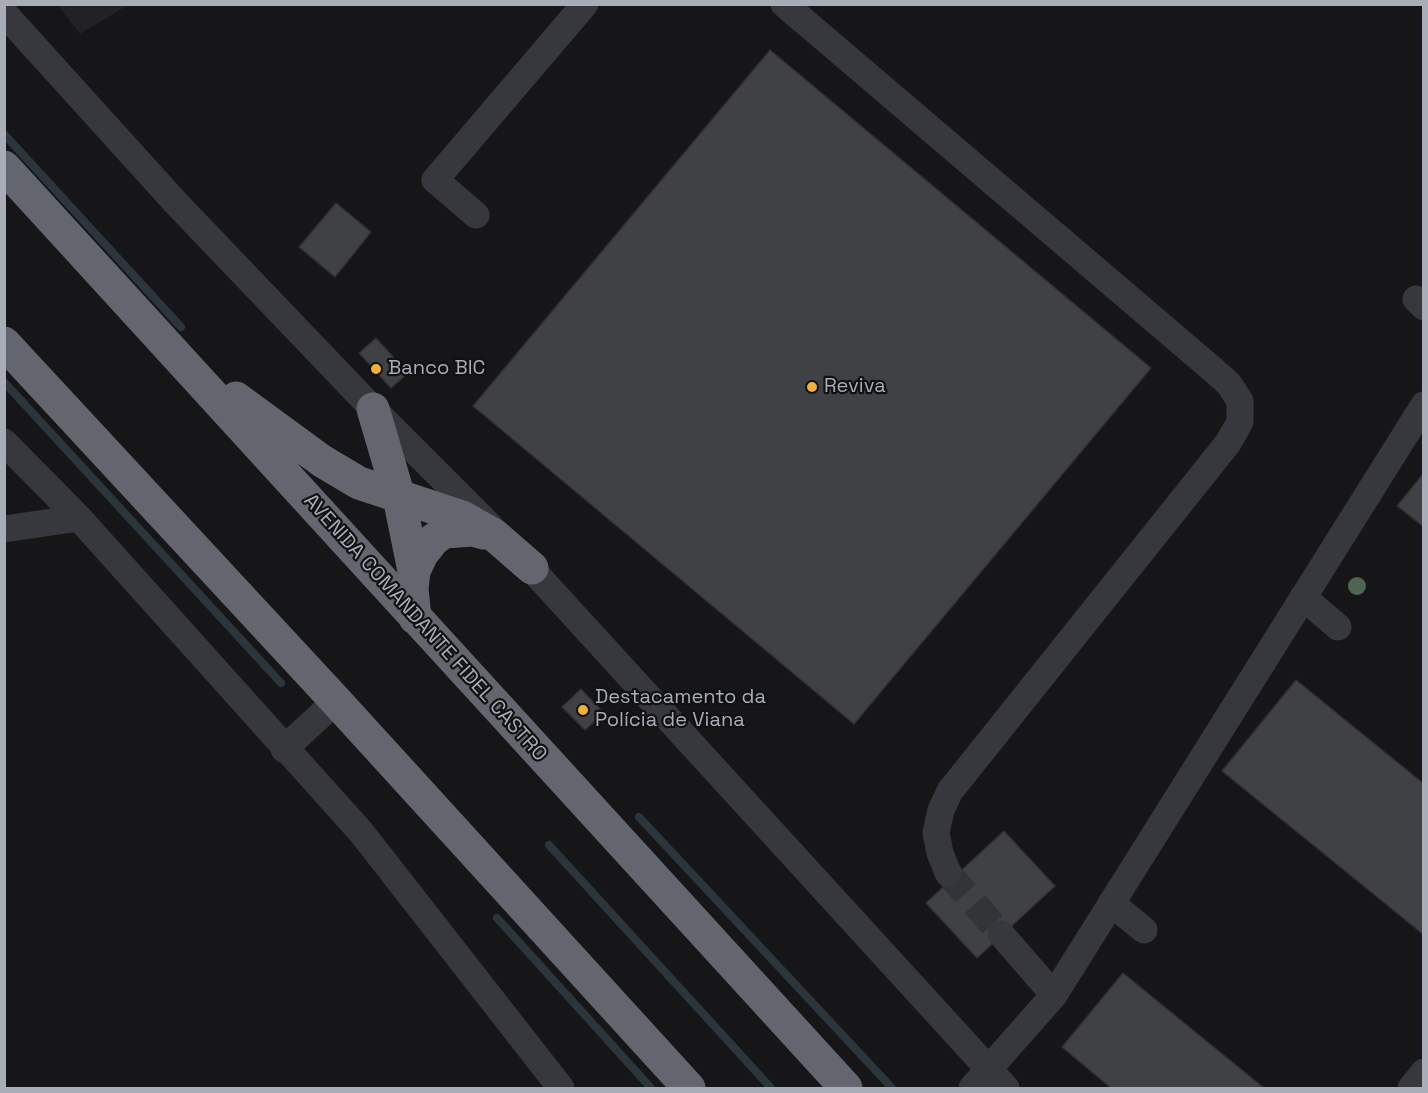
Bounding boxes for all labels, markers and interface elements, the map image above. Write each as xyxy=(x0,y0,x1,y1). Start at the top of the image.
place label: Banco BIC xyxy=(388,357,485,381)
marker: Banco BIC xyxy=(369,362,383,376)
place label: Reviva xyxy=(824,375,886,399)
marker: Reviva xyxy=(805,380,819,394)
street label: AVENIDA COMANDANTE FIDEL CASTRO xyxy=(298,489,552,767)
place label: Destacamento da Polícia de Viana xyxy=(595,686,766,733)
marker: Destacamento da Polícia de Viana xyxy=(576,703,590,717)

